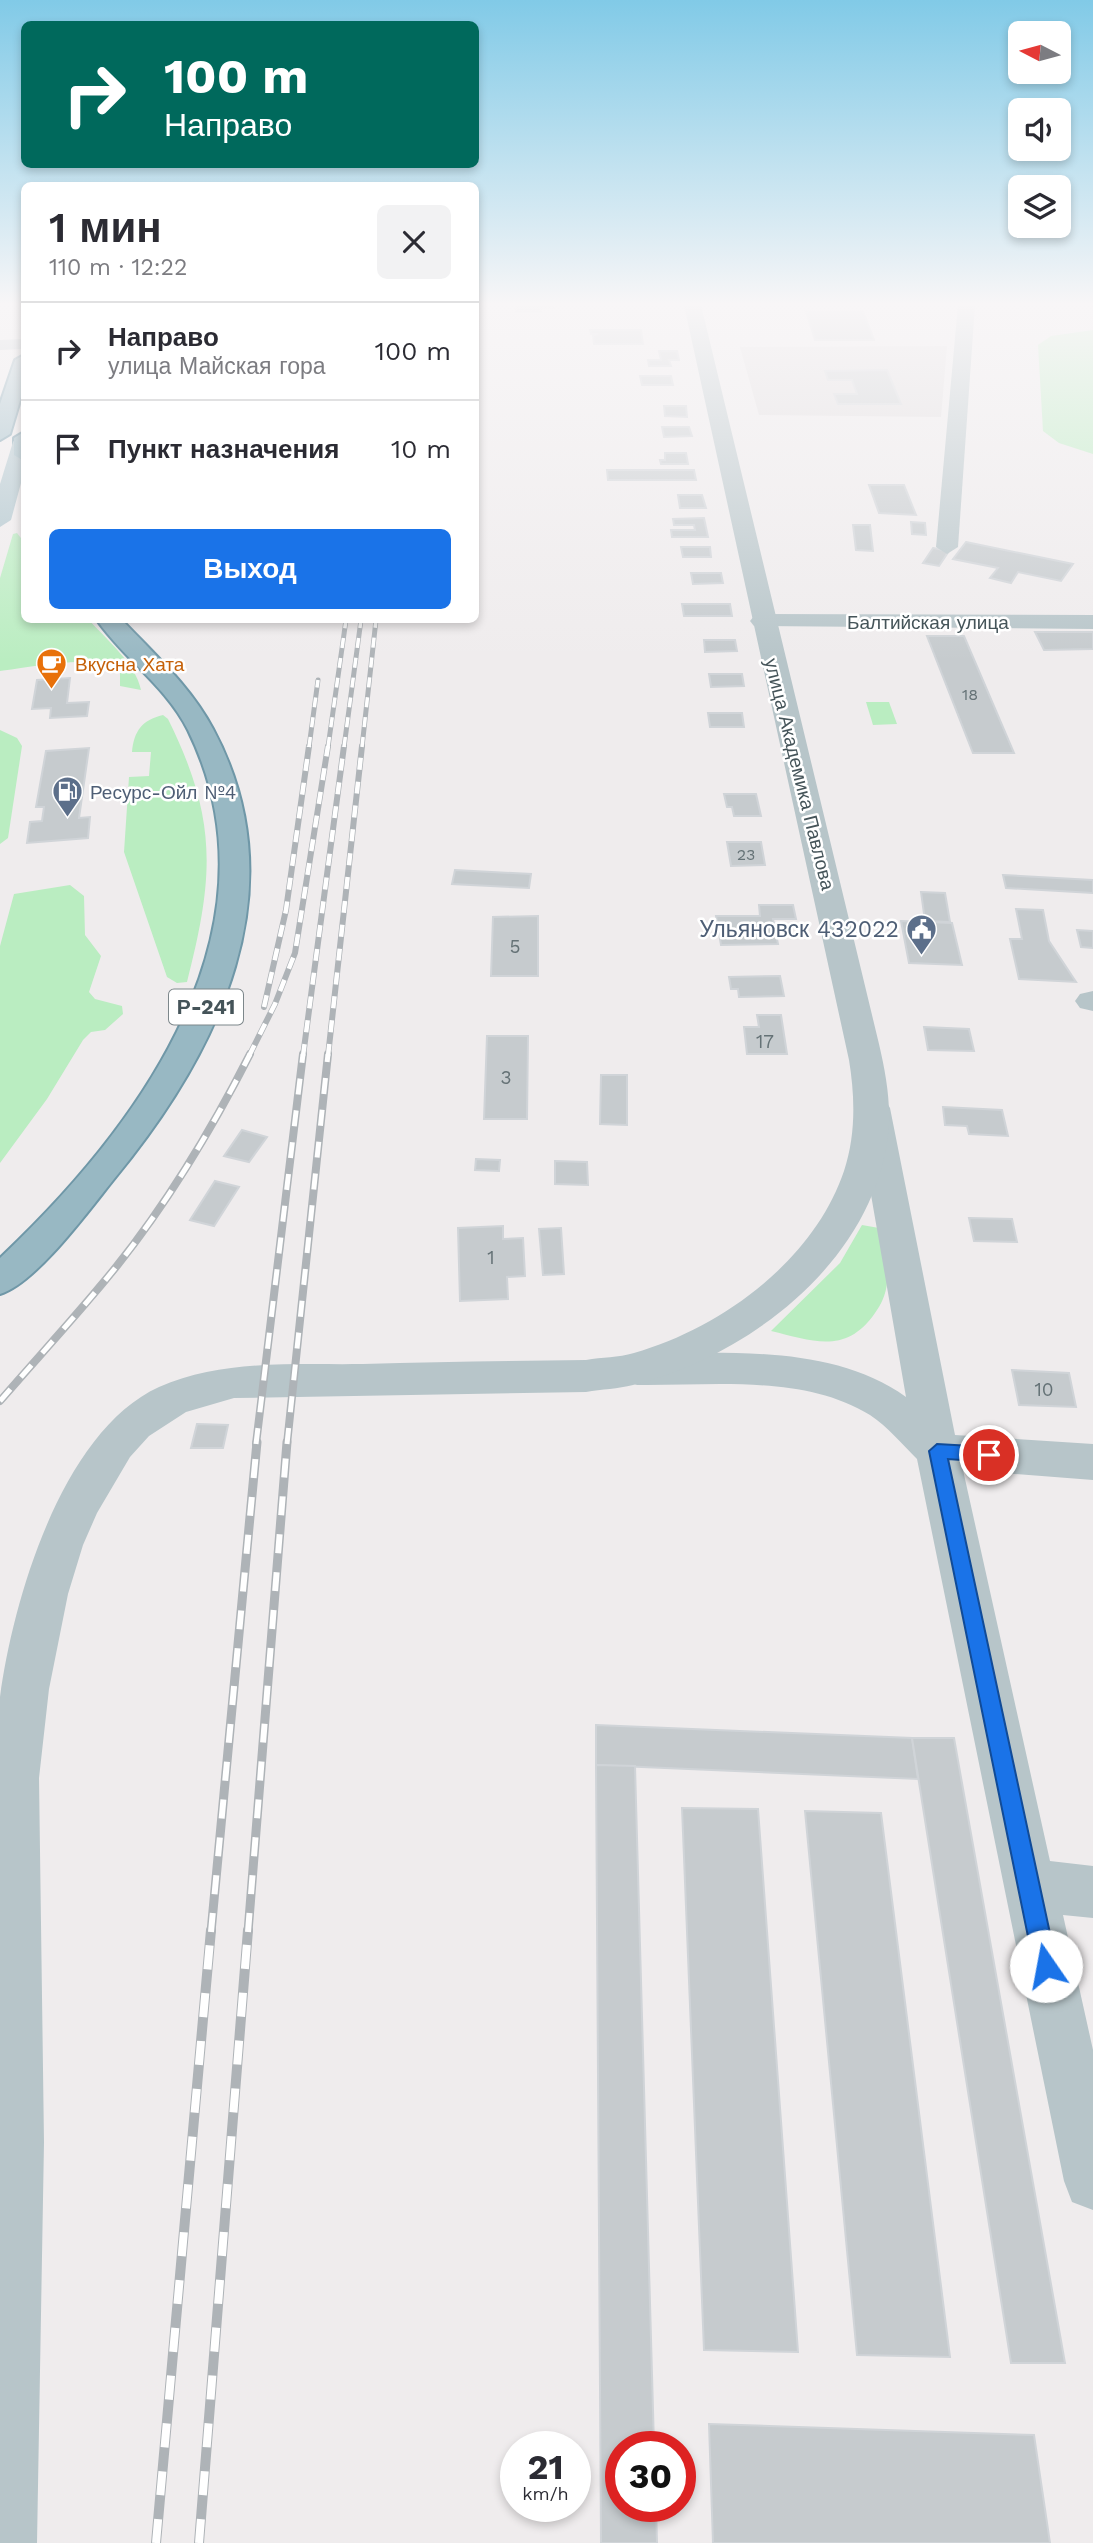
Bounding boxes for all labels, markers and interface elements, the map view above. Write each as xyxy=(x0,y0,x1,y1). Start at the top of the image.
north arrow xyxy=(1008,21,1071,84)
map controls xyxy=(1008,21,1071,238)
text: 100 m xyxy=(164,47,308,105)
icon: right xyxy=(49,49,140,140)
button: sound xyxy=(1008,98,1071,161)
text: Направо xyxy=(164,106,292,144)
button: layers xyxy=(1008,175,1071,238)
text: 1 мин xyxy=(49,203,162,252)
button: close xyxy=(377,205,451,279)
text: 110 m · 12:22 xyxy=(49,254,187,281)
text: Направо xyxy=(108,322,219,352)
icon: right xyxy=(49,332,87,370)
text: 100 m xyxy=(375,336,451,366)
text: улица Майская гора xyxy=(108,353,326,380)
icon: arrive xyxy=(49,430,87,468)
text: Пункт назначения xyxy=(108,434,339,464)
text: 10 m xyxy=(391,434,451,464)
button: Выход xyxy=(49,529,451,609)
street label: Балтийская улица xyxy=(847,611,1009,634)
cafe icon: Вкусна Хата xyxy=(35,647,69,691)
place label: Вкусна Хата xyxy=(75,653,185,676)
street label: улица Академика Павлова xyxy=(760,656,840,893)
house number: 18 xyxy=(962,685,978,704)
fuel station icon: Ресурс-Ойл №4 xyxy=(50,775,84,819)
place label: Ресурс-Ойл №4 xyxy=(90,781,236,804)
house number: 23 xyxy=(737,845,755,864)
public building icon: Ульяновск 432022 xyxy=(905,912,939,956)
place label: Ульяновск 432022 xyxy=(699,916,899,943)
house number: 5 xyxy=(509,935,521,958)
road number: Р-241 xyxy=(169,990,243,1024)
house number: 17 xyxy=(756,1030,774,1053)
house number: 3 xyxy=(500,1066,512,1089)
house number: 1 xyxy=(487,1246,495,1269)
house number: 10 xyxy=(1034,1378,1054,1401)
pin xyxy=(959,1425,1019,1485)
icon: arrive xyxy=(970,1436,1008,1474)
position arrow xyxy=(1009,1929,1083,2003)
speed limit sign: 30 xyxy=(605,2431,696,2522)
text: 21 xyxy=(528,2446,563,2488)
text: km/h xyxy=(522,2483,569,2504)

